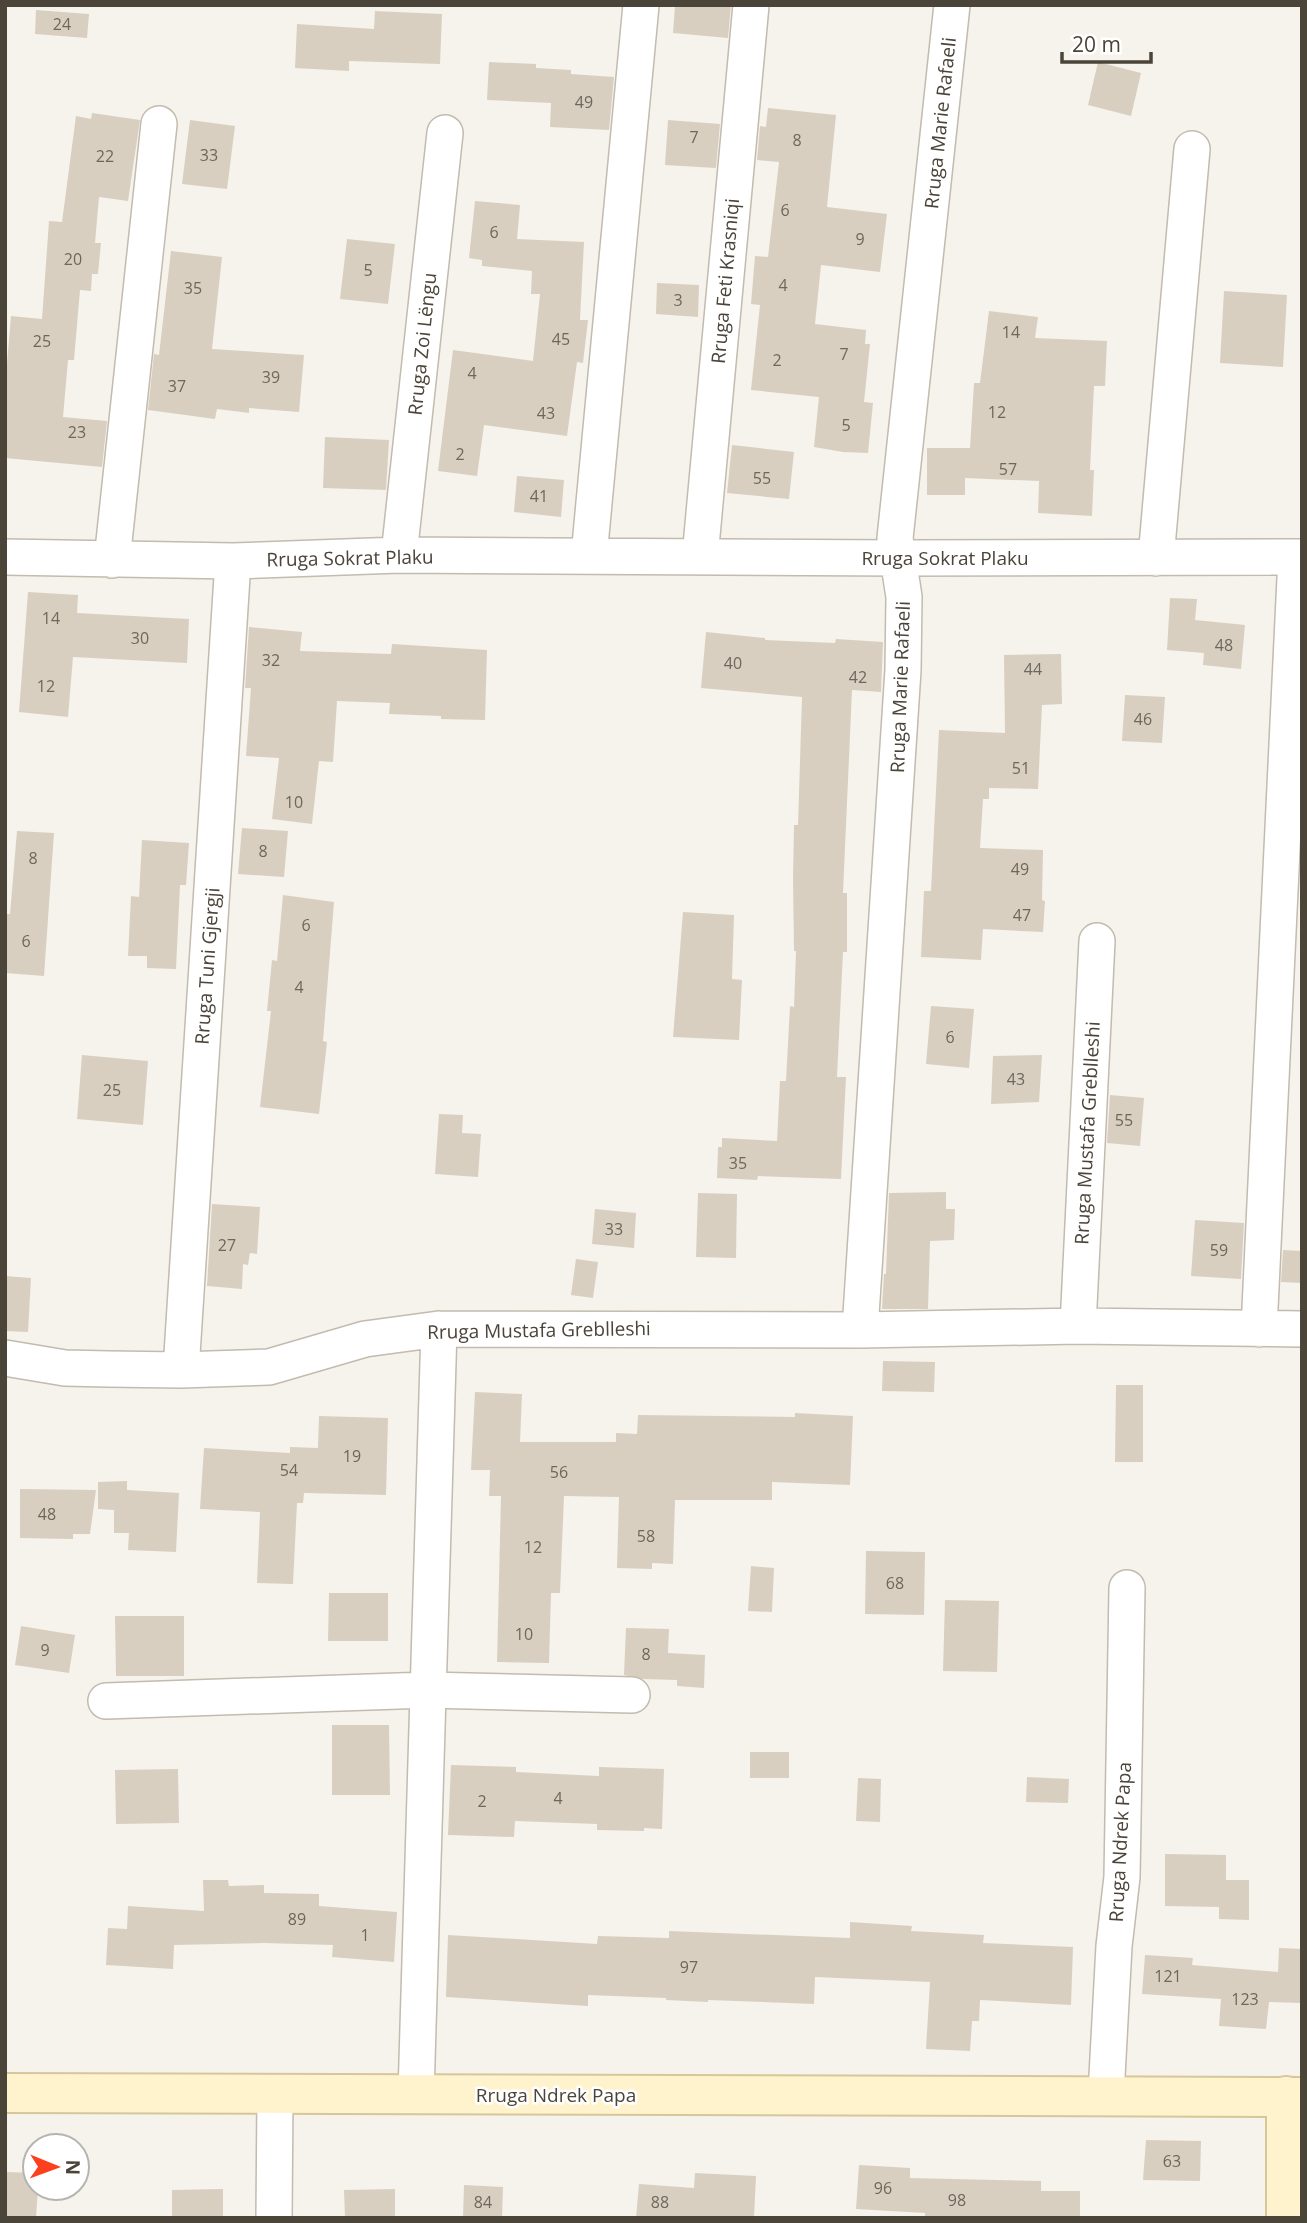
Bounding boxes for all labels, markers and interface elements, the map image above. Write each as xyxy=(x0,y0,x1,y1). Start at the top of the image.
house number: 24 xyxy=(53,13,71,35)
scale bar xyxy=(1062,21,1151,65)
text: 20 m xyxy=(1072,30,1121,58)
street label: Rruga Marie Rafaeli xyxy=(918,36,962,210)
house number: 49 xyxy=(575,91,593,113)
house number: 7 xyxy=(689,126,699,148)
house number: 8 xyxy=(792,129,802,151)
house number: 33 xyxy=(200,144,218,166)
house number: 22 xyxy=(96,145,114,167)
street label: Rruga Feti Krasniqi xyxy=(705,197,745,365)
house number: 6 xyxy=(780,199,790,221)
house number: 6 xyxy=(489,221,499,243)
house number: 9 xyxy=(855,228,865,250)
house number: 20 xyxy=(64,248,82,270)
house number: 5 xyxy=(363,259,373,281)
street label: Rruga Zoi Lëngu xyxy=(402,271,442,417)
house number: 4 xyxy=(778,274,788,296)
house number: 35 xyxy=(184,277,202,299)
house number: 3 xyxy=(673,289,683,311)
house number: 14 xyxy=(1002,321,1020,343)
house number: 45 xyxy=(552,328,570,350)
house number: 25 xyxy=(33,330,51,352)
house number: 7 xyxy=(839,343,849,365)
house number: 2 xyxy=(772,349,782,371)
house number: 4 xyxy=(467,362,477,384)
house number: 39 xyxy=(262,366,280,388)
house number: 37 xyxy=(168,375,186,397)
house number: 12 xyxy=(988,401,1006,423)
house number: 43 xyxy=(537,402,555,424)
house number: 5 xyxy=(841,414,851,436)
house number: 23 xyxy=(68,421,86,443)
house number: 2 xyxy=(455,443,465,465)
house number: 57 xyxy=(999,458,1017,480)
house number: 55 xyxy=(753,467,771,489)
house number: 41 xyxy=(530,485,548,507)
street label: Rruga Sokrat Plaku xyxy=(266,544,434,572)
street label: Rruga Sokrat Plaku xyxy=(861,545,1029,571)
street label: Rruga Marie Rafaeli xyxy=(884,600,916,774)
house number: 14 xyxy=(42,607,60,629)
house number: 30 xyxy=(131,627,149,649)
house number: 48 xyxy=(1215,634,1233,656)
house number: 32 xyxy=(262,649,280,671)
house number: 40 xyxy=(724,652,742,674)
house number: 44 xyxy=(1024,658,1042,680)
house number: 42 xyxy=(849,666,867,688)
house number: 12 xyxy=(37,675,55,697)
house number: 46 xyxy=(1134,708,1152,730)
house number: 51 xyxy=(1012,757,1030,779)
house number: 10 xyxy=(285,791,303,813)
house number: 8 xyxy=(258,840,268,862)
house number: 8 xyxy=(28,847,38,869)
house number: 49 xyxy=(1011,858,1029,880)
street label: Rruga Tuni Gjergji xyxy=(189,887,225,1045)
house number: 47 xyxy=(1013,904,1031,926)
house number: 6 xyxy=(301,914,311,936)
house number: 6 xyxy=(21,930,31,952)
house number: 4 xyxy=(294,976,304,998)
street label: Rruga Mustafa Greblleshi xyxy=(1068,1021,1106,1245)
house number: 6 xyxy=(945,1026,955,1048)
house number: 43 xyxy=(1007,1068,1025,1090)
house number: 25 xyxy=(103,1079,121,1101)
house number: 55 xyxy=(1115,1109,1133,1131)
house number: 35 xyxy=(729,1152,747,1174)
house number: 33 xyxy=(605,1218,623,1240)
house number: 27 xyxy=(218,1234,236,1256)
house number: 59 xyxy=(1210,1239,1228,1261)
street label: Rruga Mustafa Greblleshi xyxy=(427,1315,651,1345)
house number: 19 xyxy=(343,1445,361,1467)
house number: 54 xyxy=(280,1459,298,1481)
house number: 56 xyxy=(550,1461,568,1483)
house number: 48 xyxy=(38,1503,56,1525)
house number: 58 xyxy=(637,1525,655,1547)
house number: 12 xyxy=(524,1536,542,1558)
house number: 68 xyxy=(886,1572,904,1594)
house number: 10 xyxy=(515,1623,533,1645)
house number: 9 xyxy=(40,1639,50,1661)
house number: 8 xyxy=(641,1643,651,1665)
street label: Rruga Ndrek Papa xyxy=(1103,1761,1137,1923)
house number: 4 xyxy=(553,1787,563,1809)
house number: 2 xyxy=(477,1790,487,1812)
house number: 89 xyxy=(288,1908,306,1930)
house number: 1 xyxy=(360,1924,370,1946)
house number: 97 xyxy=(680,1956,698,1978)
house number: 121 xyxy=(1154,1965,1182,1987)
house number: 123 xyxy=(1231,1988,1259,2010)
street label: Rruga Ndrek Papa xyxy=(476,2082,636,2108)
north arrow xyxy=(21,2132,91,2202)
house number: 63 xyxy=(1163,2150,1181,2172)
text: N xyxy=(60,2159,86,2175)
house number: 96 xyxy=(874,2177,892,2199)
house number: 98 xyxy=(948,2189,966,2211)
house number: 84 xyxy=(474,2191,492,2213)
house number: 88 xyxy=(651,2191,669,2213)

